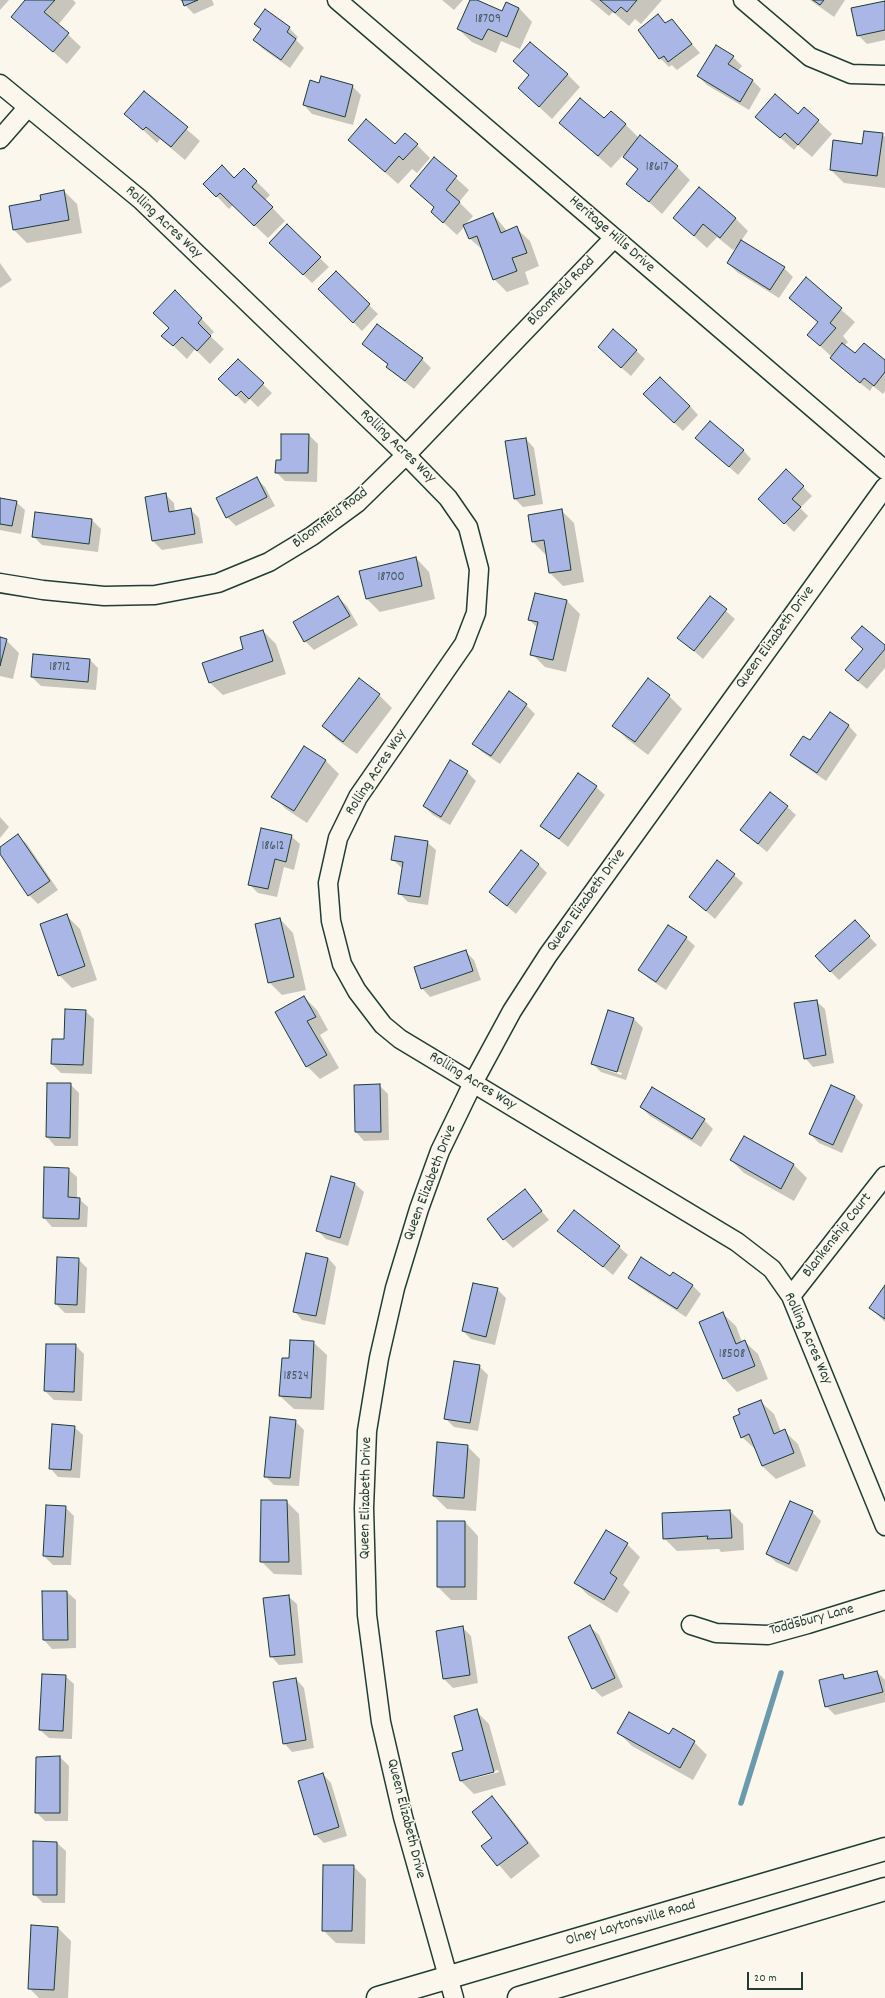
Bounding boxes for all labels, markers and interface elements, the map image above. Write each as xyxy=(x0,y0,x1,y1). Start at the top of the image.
house number: 18709 xyxy=(475,12,501,28)
house number: 18617 xyxy=(646,160,668,176)
street label: Rolling Acres Way xyxy=(121,183,205,263)
street label: Heritage Hills Drive xyxy=(564,193,658,277)
street label: Bloomfield Road xyxy=(524,253,600,331)
street label: Rolling Acres Way xyxy=(355,406,439,488)
street label: Bloomfield Road xyxy=(290,485,372,553)
house number: 18700 xyxy=(377,570,405,586)
street label: Queen Elizabeth Drive xyxy=(733,583,819,693)
house number: 18712 xyxy=(49,660,71,676)
street label: Rolling Acres Way xyxy=(343,727,411,819)
house number: 18612 xyxy=(262,839,284,855)
street label: Queen Elizabeth Drive xyxy=(544,846,630,956)
street label: Rolling Acres Way xyxy=(425,1049,519,1115)
street label: Queen Elizabeth Drive xyxy=(401,1123,461,1243)
street label: Blankenship Court xyxy=(799,1190,877,1282)
street label: Rolling Acres Way xyxy=(779,1290,835,1388)
house number: 18508 xyxy=(719,1347,745,1363)
house number: 18524 xyxy=(283,1369,309,1385)
street label: Queen Elizabeth Drive xyxy=(357,1437,377,1559)
street label: Toddsbury Lane xyxy=(768,1601,856,1641)
street label: Queen Elizabeth Drive xyxy=(381,1757,429,1881)
street label: Olney Laytonsville Road xyxy=(564,1897,698,1951)
scale bar xyxy=(749,1964,805,1990)
text: 20 m xyxy=(754,1970,777,1987)

